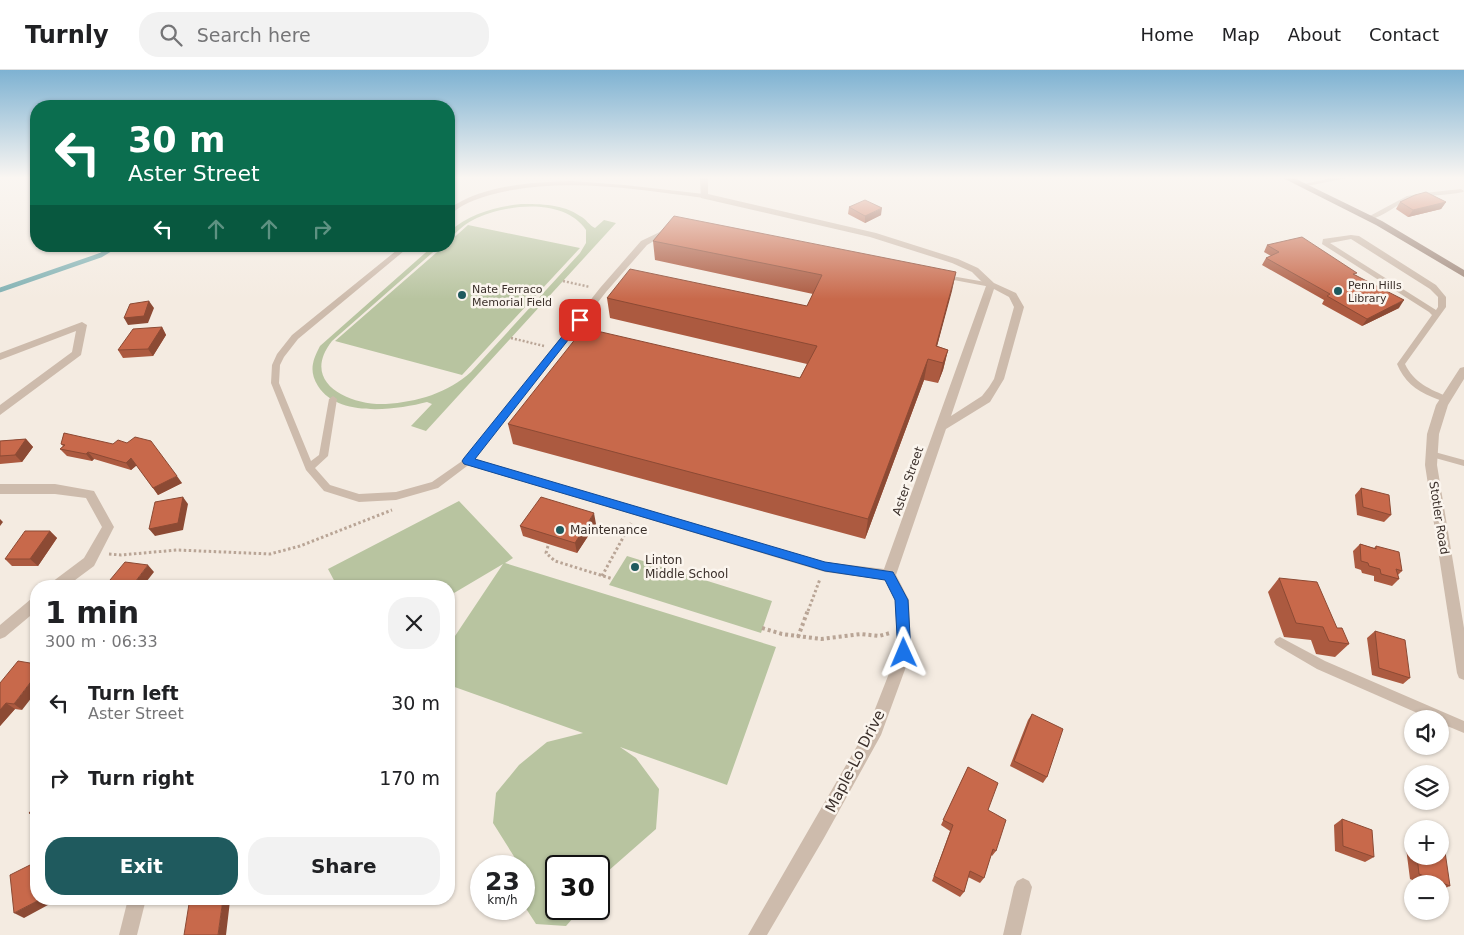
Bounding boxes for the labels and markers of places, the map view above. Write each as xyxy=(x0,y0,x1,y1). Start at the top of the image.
place label: Penn Hills Library xyxy=(1348,279,1402,305)
place label: Nate Ferraco Memorial Field xyxy=(472,283,552,309)
marker: Penn Hills Library xyxy=(1332,285,1344,297)
marker: Nate Ferraco Memorial Field xyxy=(456,289,468,301)
pin xyxy=(559,299,601,341)
place label: Maintenance xyxy=(570,523,647,537)
marker: Maintenance xyxy=(554,524,566,536)
place label: Linton Middle School xyxy=(645,553,728,581)
marker: Linton Middle School xyxy=(629,561,641,573)

